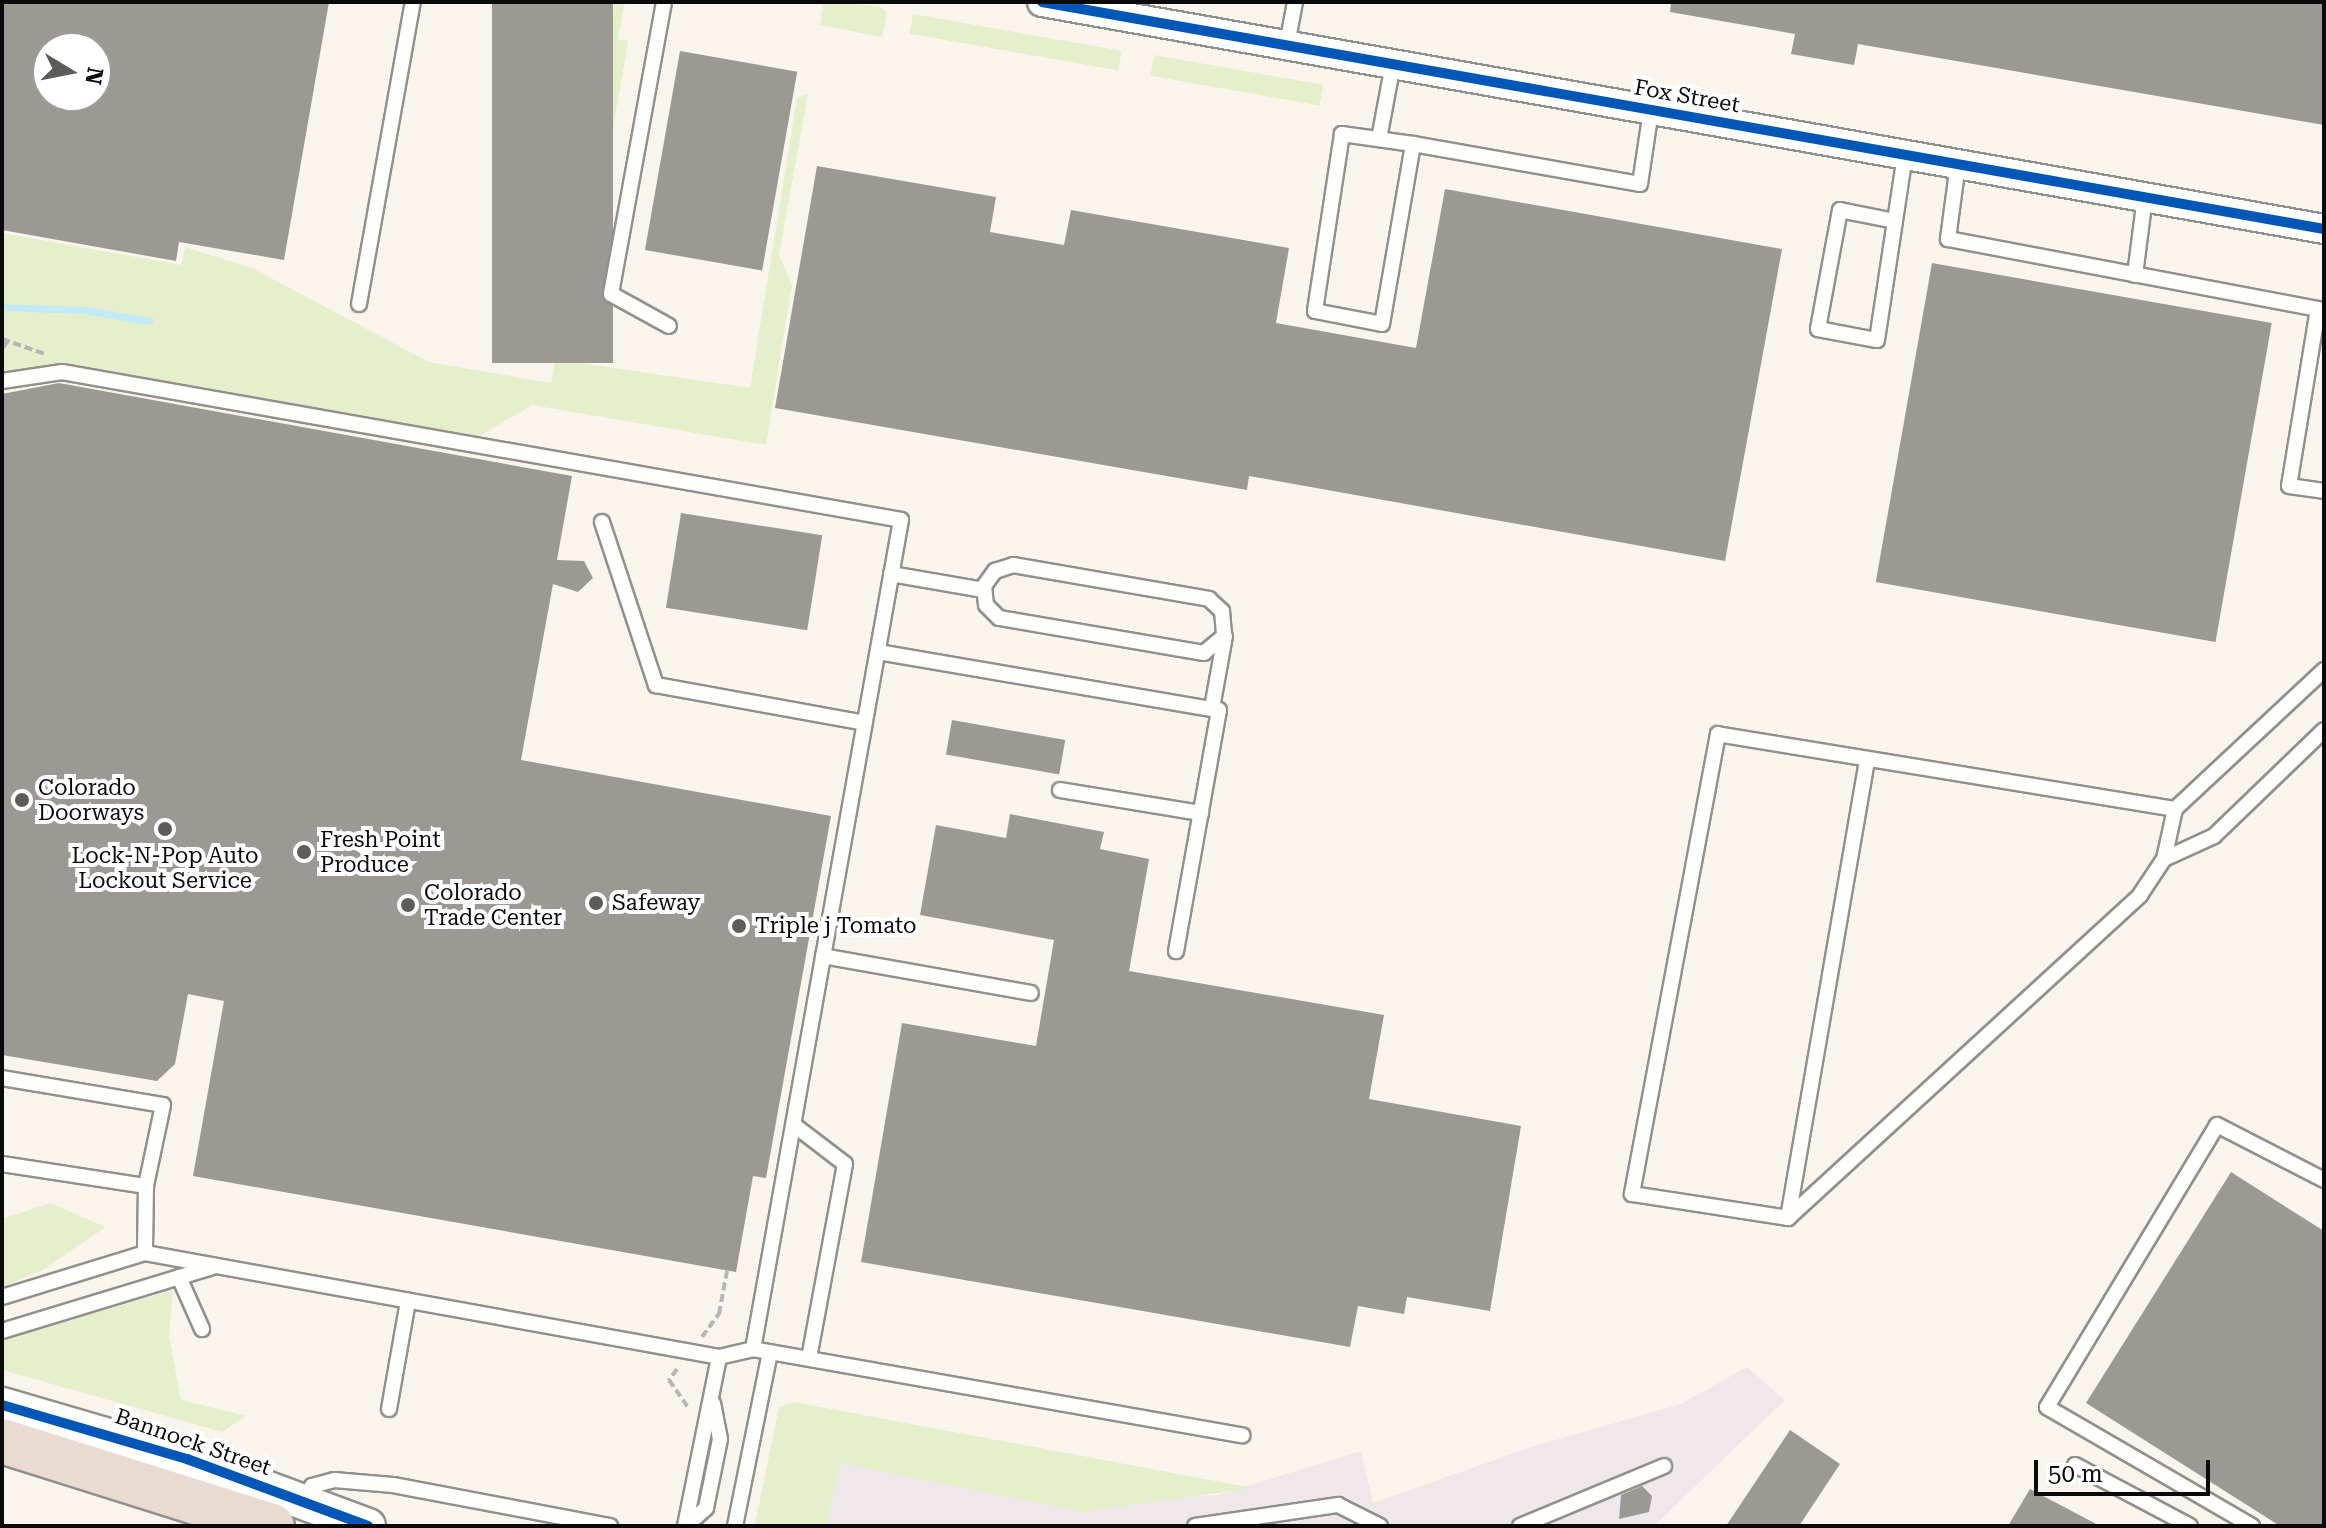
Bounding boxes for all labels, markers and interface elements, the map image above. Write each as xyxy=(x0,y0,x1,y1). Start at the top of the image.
north arrow xyxy=(32,32,112,112)
text: N xyxy=(80,65,108,86)
street label: Fox Street xyxy=(1632,74,1742,118)
place label: Colorado Doorways xyxy=(38,774,144,826)
marker: Colorado Doorways xyxy=(13,791,31,809)
marker: Lock-N-Pop Auto Lockout Service xyxy=(156,820,174,838)
place label: Fresh Point Produce xyxy=(320,826,441,878)
place label: Lock-N-Pop Auto Lockout Service xyxy=(72,842,258,894)
marker: Fresh Point Produce xyxy=(295,843,313,861)
place label: Colorado Trade Center xyxy=(424,879,562,930)
place label: Safeway xyxy=(612,890,700,916)
marker: Safeway xyxy=(587,894,605,912)
marker: Colorado Trade Center xyxy=(399,896,417,914)
place label: Triple j Tomato xyxy=(755,913,917,939)
marker: Triple j Tomato xyxy=(730,917,748,935)
street label: Bannock Street xyxy=(111,1403,275,1481)
scale bar xyxy=(2038,1444,2214,1494)
text: 50 m xyxy=(2048,1460,2103,1488)

